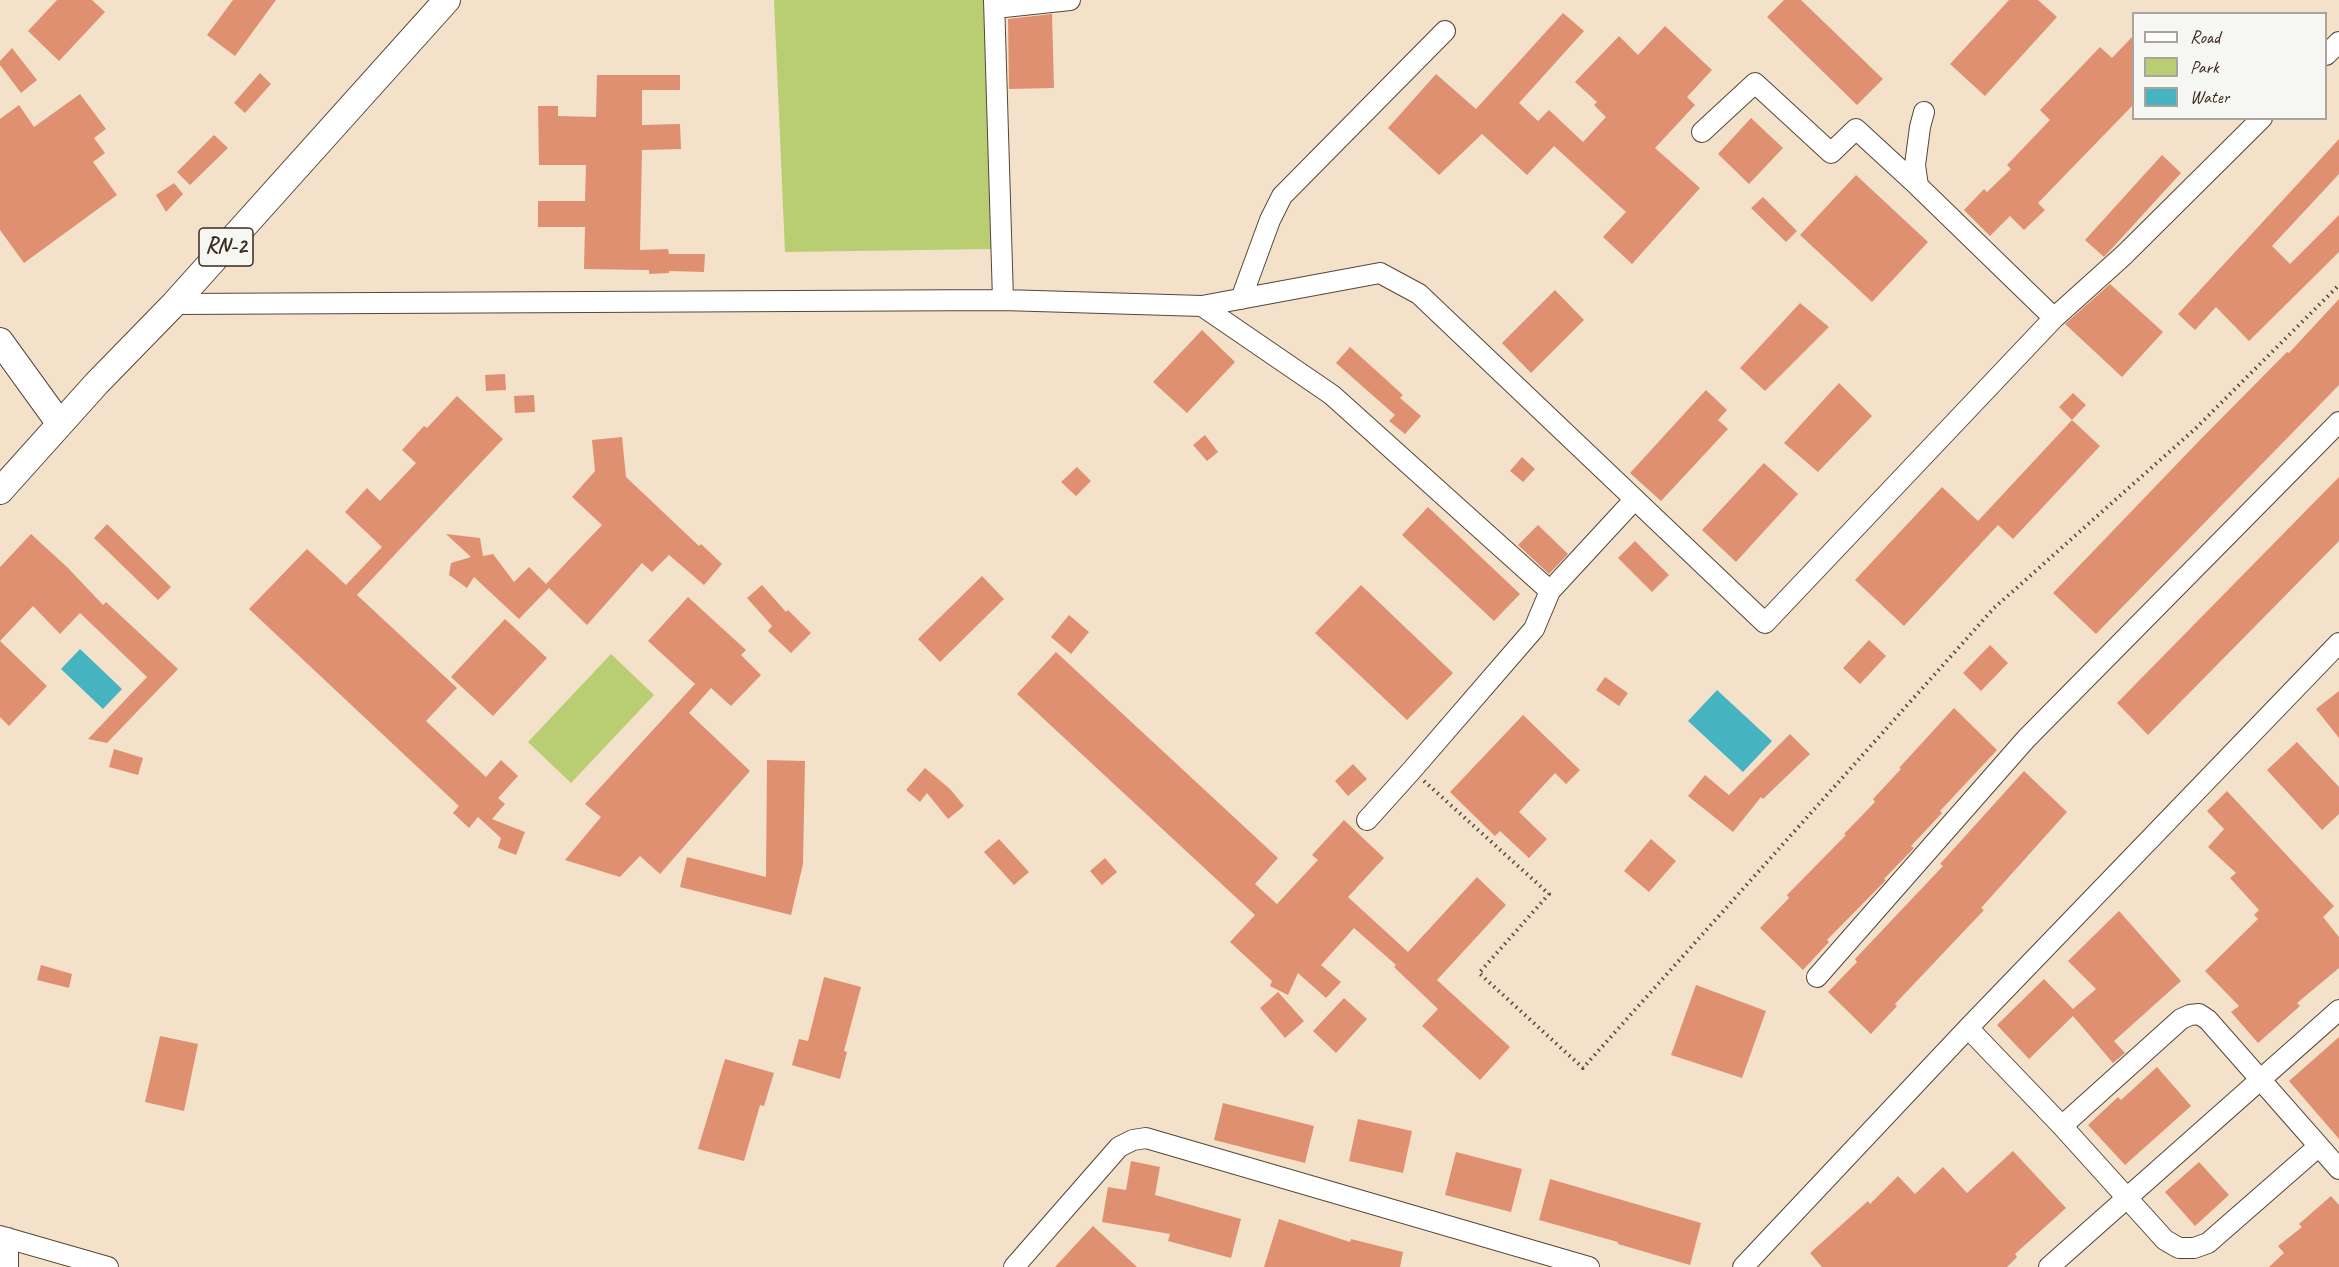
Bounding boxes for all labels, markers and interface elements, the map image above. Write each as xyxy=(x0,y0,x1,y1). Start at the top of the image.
legend xyxy=(2132,12,2327,120)
text: Road xyxy=(2190,26,2220,48)
text: Park xyxy=(2190,56,2219,78)
text: Water xyxy=(2190,86,2229,108)
road number: RN-2 xyxy=(199,228,253,266)

